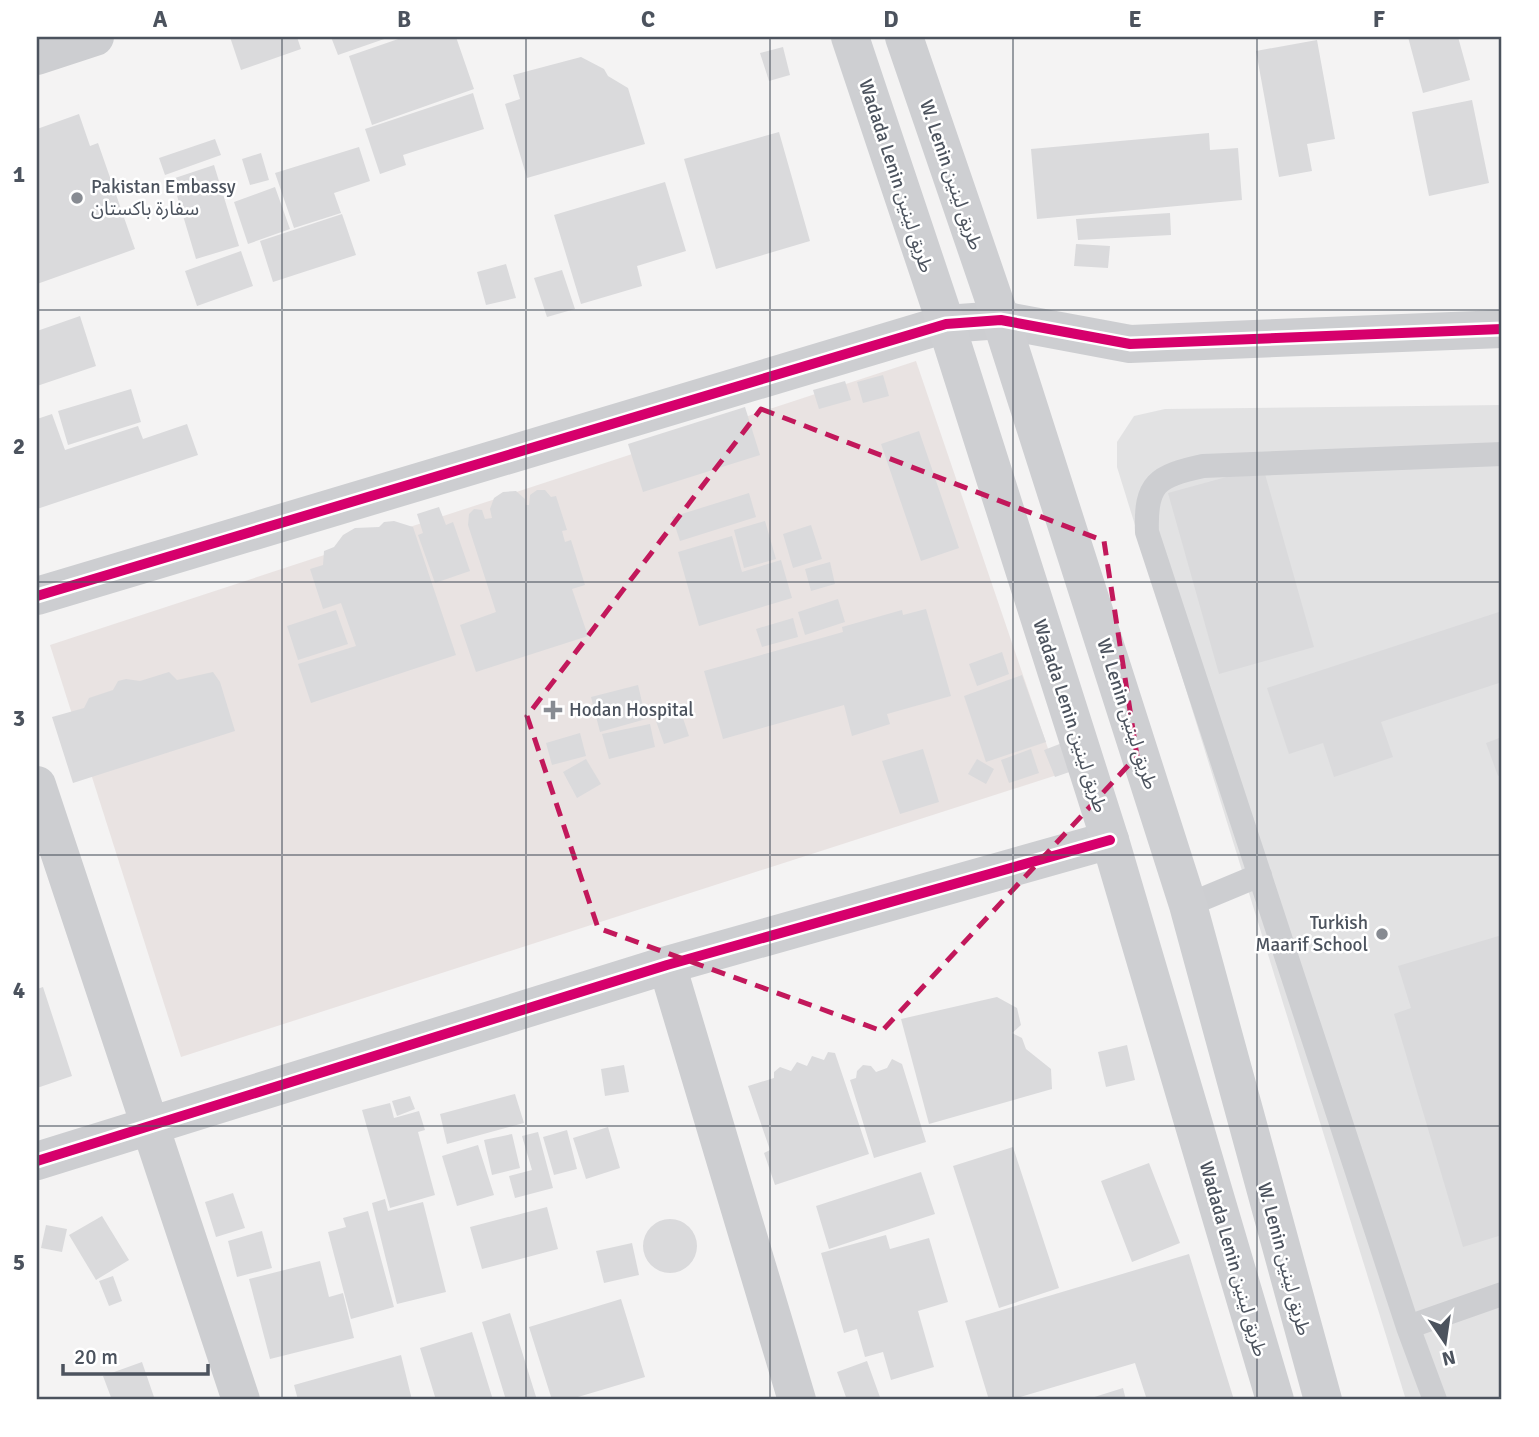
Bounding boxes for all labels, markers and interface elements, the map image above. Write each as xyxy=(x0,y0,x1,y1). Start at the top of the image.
text: A xyxy=(153,5,168,34)
text: B xyxy=(397,5,411,34)
text: C xyxy=(641,5,655,34)
text: D xyxy=(883,5,899,34)
text: E xyxy=(1128,5,1142,34)
text: F xyxy=(1373,5,1385,34)
street label: Wadada Lenin طريق لينين xyxy=(853,76,939,276)
street label: W. Lenin طريق لينين xyxy=(914,97,988,254)
text: 1 xyxy=(13,160,25,189)
place label: Pakistan Embassy سفارة باكستان xyxy=(91,175,236,221)
marker: Pakistan Embassy سفارة باكستان xyxy=(69,190,85,206)
text: 2 xyxy=(13,432,25,461)
street label: Wadada Lenin طريق لينين xyxy=(1027,616,1113,816)
street label: W. Lenin طريق لينين xyxy=(1091,635,1163,793)
place label: Hodan Hospital xyxy=(569,698,694,722)
marker: Hodan Hospital xyxy=(543,700,563,720)
text: 3 xyxy=(13,704,25,733)
place label: Turkish Maarif School xyxy=(1255,911,1368,957)
marker: Turkish Maarif School xyxy=(1374,926,1390,942)
text: 4 xyxy=(13,976,25,1005)
street label: Wadada Lenin طريق لينين xyxy=(1194,1159,1272,1360)
street label: W. Lenin طريق لينين xyxy=(1252,1180,1316,1338)
text: 5 xyxy=(13,1248,25,1277)
north arrow xyxy=(1410,1308,1480,1378)
scale bar xyxy=(63,1332,208,1376)
text: 20 m xyxy=(74,1344,118,1370)
text: N xyxy=(1439,1344,1458,1371)

